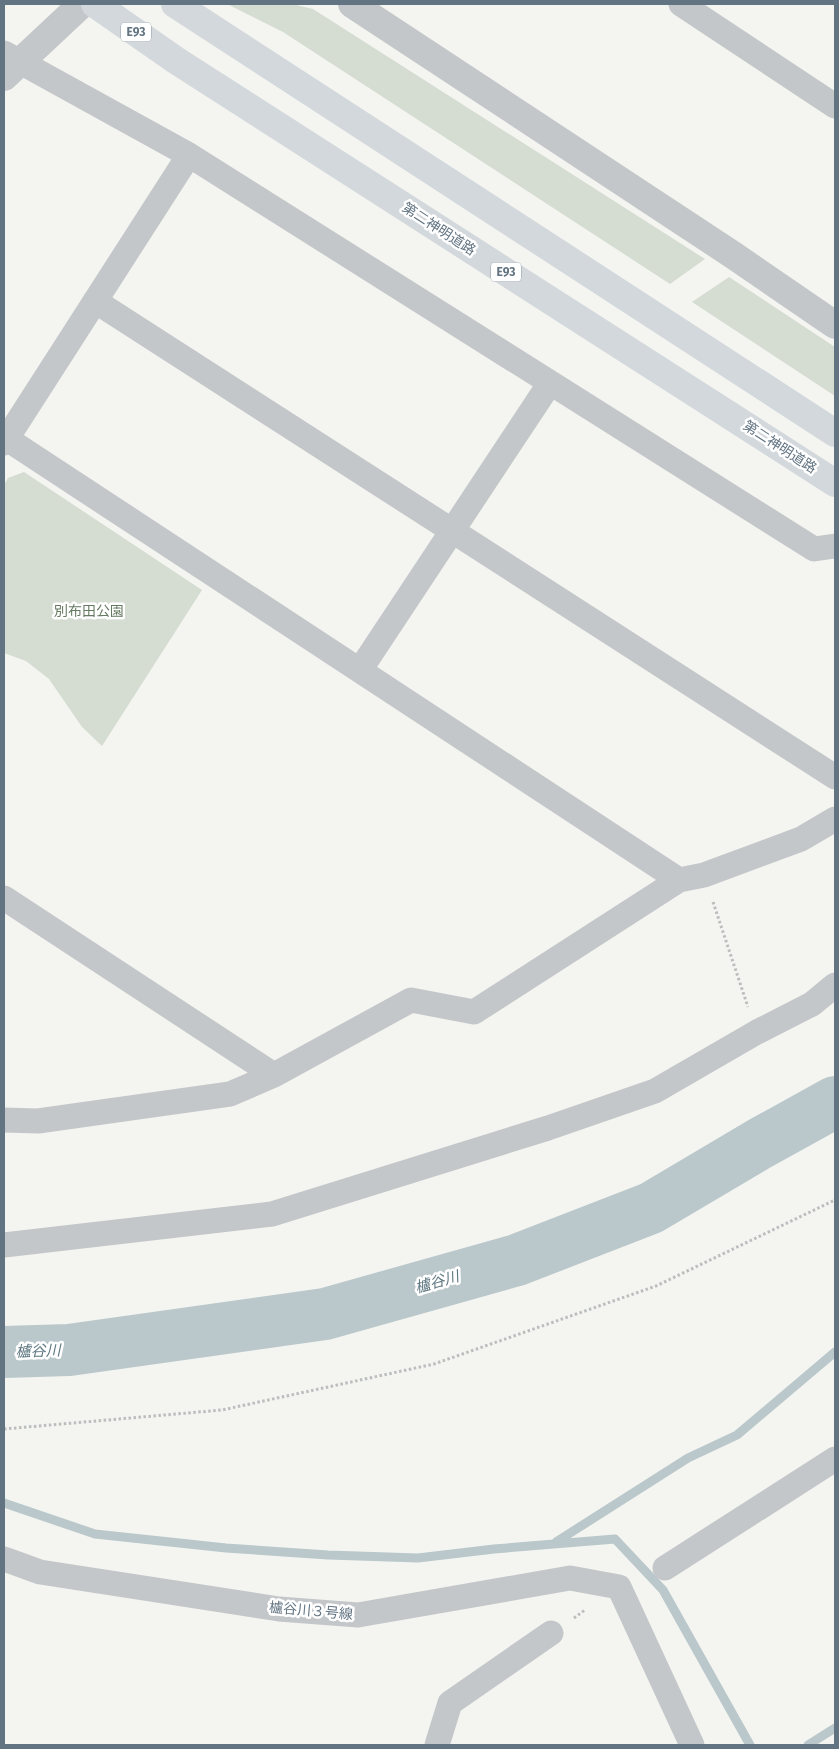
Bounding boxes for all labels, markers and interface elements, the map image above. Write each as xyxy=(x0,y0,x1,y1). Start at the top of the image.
road number: E93 xyxy=(121,22,151,42)
street label: 第二神明道路 xyxy=(399,199,479,259)
road number: E93 xyxy=(491,262,521,282)
street label: 第二神明道路 xyxy=(740,417,820,477)
park label: 別布田公園 xyxy=(54,603,124,620)
water label: 櫨谷川 xyxy=(413,1267,463,1297)
water label: 櫨谷川 xyxy=(15,1341,63,1361)
street label: 櫨谷川３号線 xyxy=(268,1599,354,1623)

